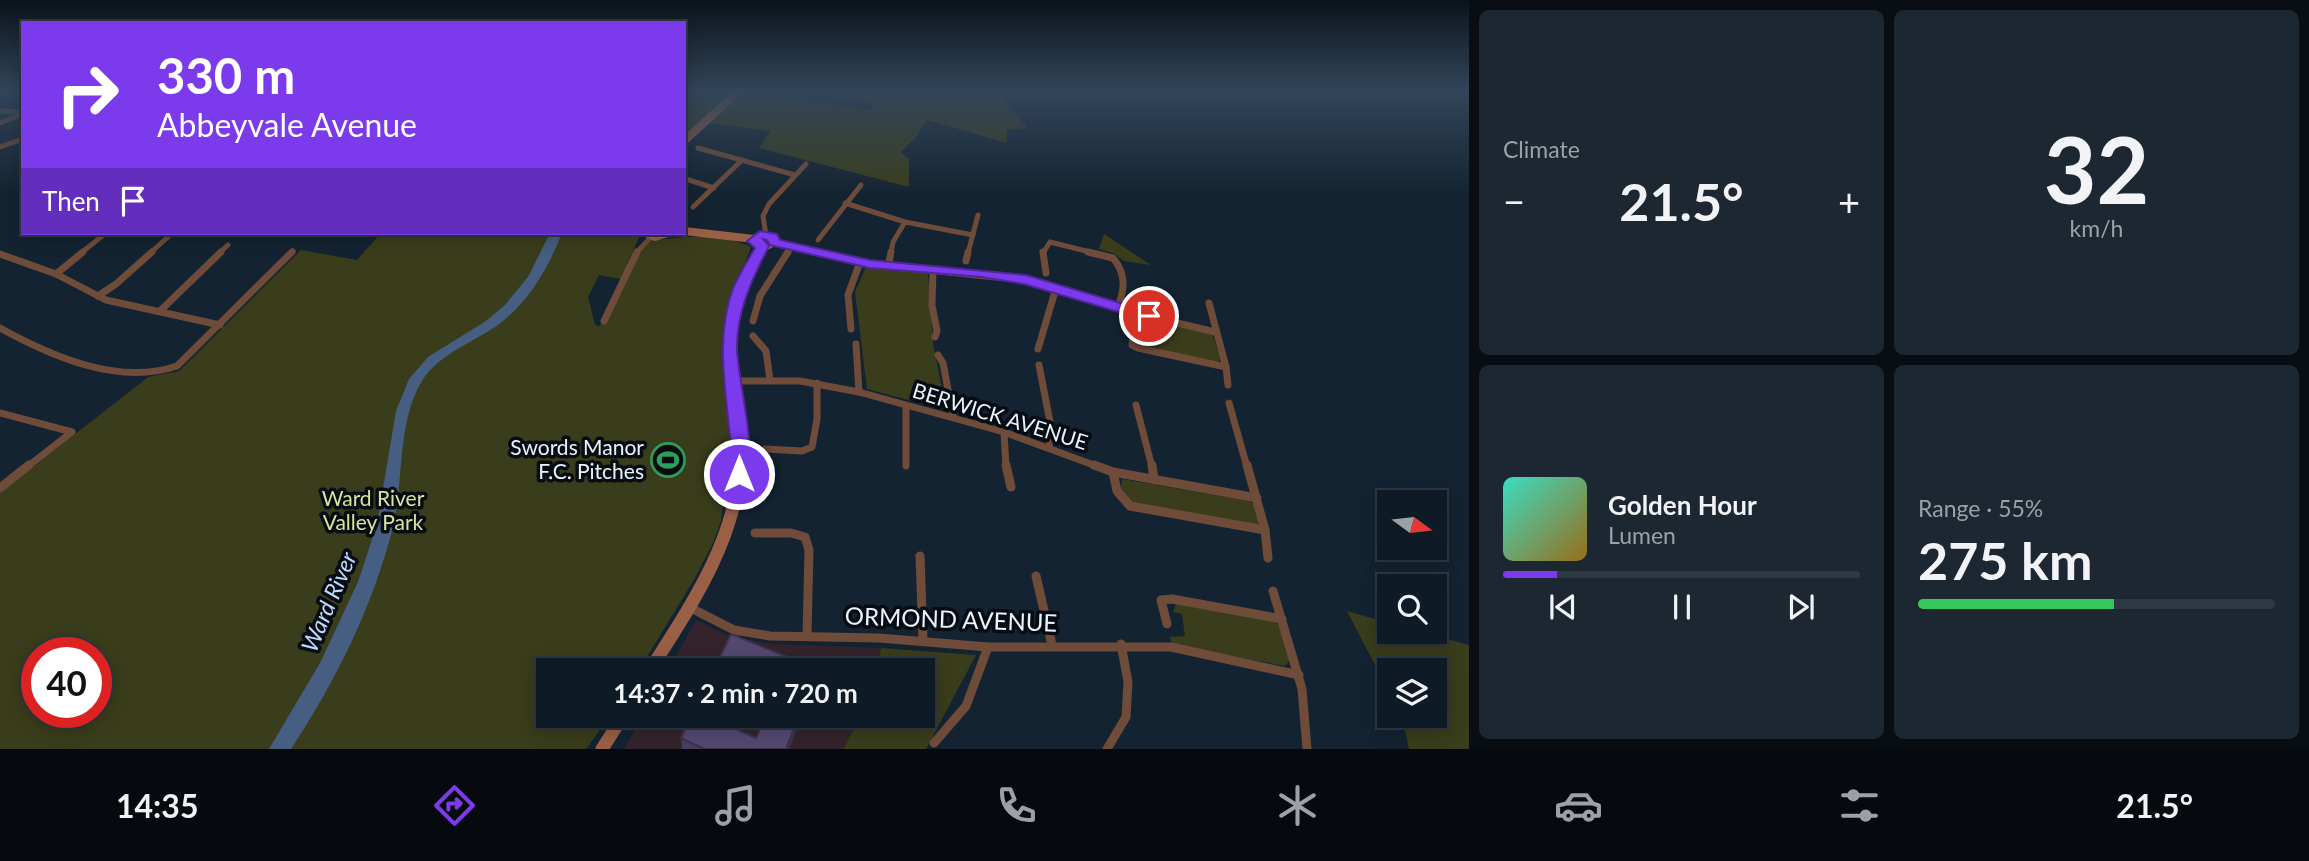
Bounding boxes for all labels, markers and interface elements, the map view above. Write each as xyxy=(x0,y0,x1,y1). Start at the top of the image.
text: 330 m xyxy=(157,46,295,104)
icon: right xyxy=(42,49,133,140)
text: Abbeyvale Avenue xyxy=(157,105,417,144)
text: 32 xyxy=(2044,114,2149,223)
text: Climate xyxy=(1503,135,1580,163)
text: 21.5° xyxy=(1619,170,1744,232)
text: − xyxy=(1503,178,1525,224)
text: + xyxy=(1838,178,1860,224)
icon: arrive xyxy=(114,182,152,220)
text: Then xyxy=(42,185,100,217)
text: km/h xyxy=(2070,214,2123,242)
pin xyxy=(1119,286,1179,346)
icon: arrive xyxy=(1130,297,1168,335)
street label: BERWICK AVENUE xyxy=(910,377,1091,454)
place label: Swords Manor F.C. Pitches xyxy=(510,434,644,483)
position arrow xyxy=(702,437,776,511)
sports icon: Swords Manor F.C. Pitches xyxy=(649,441,687,479)
park label: Ward River Valley Park xyxy=(322,485,425,534)
text: Golden Hour xyxy=(1608,489,1757,521)
north arrow xyxy=(1377,490,1447,560)
map controls xyxy=(1377,490,1447,728)
text: Range · 55% xyxy=(1918,494,2043,522)
text: Lumen xyxy=(1608,521,1676,549)
text: 275 km xyxy=(1918,529,2092,591)
water label: Ward River xyxy=(295,546,362,656)
button: search xyxy=(1377,574,1447,644)
icon: previous xyxy=(1544,588,1582,626)
icon: pause xyxy=(1663,588,1701,626)
icon: next xyxy=(1782,588,1820,626)
street label: ORMOND AVENUE xyxy=(844,600,1058,637)
speed limit sign: 40 xyxy=(21,637,112,728)
button: layers xyxy=(1377,658,1447,728)
text: 14:37 · 2 min · 720 m xyxy=(613,677,858,709)
icon: directions xyxy=(430,781,479,830)
icon: music xyxy=(711,781,760,830)
icon: phone xyxy=(992,781,1041,830)
icon: climate xyxy=(1273,781,1322,830)
icon: car xyxy=(1554,781,1603,830)
icon: filters xyxy=(1835,781,1884,830)
text: 14:35 xyxy=(116,786,198,825)
text: 21.5° xyxy=(2116,786,2193,825)

